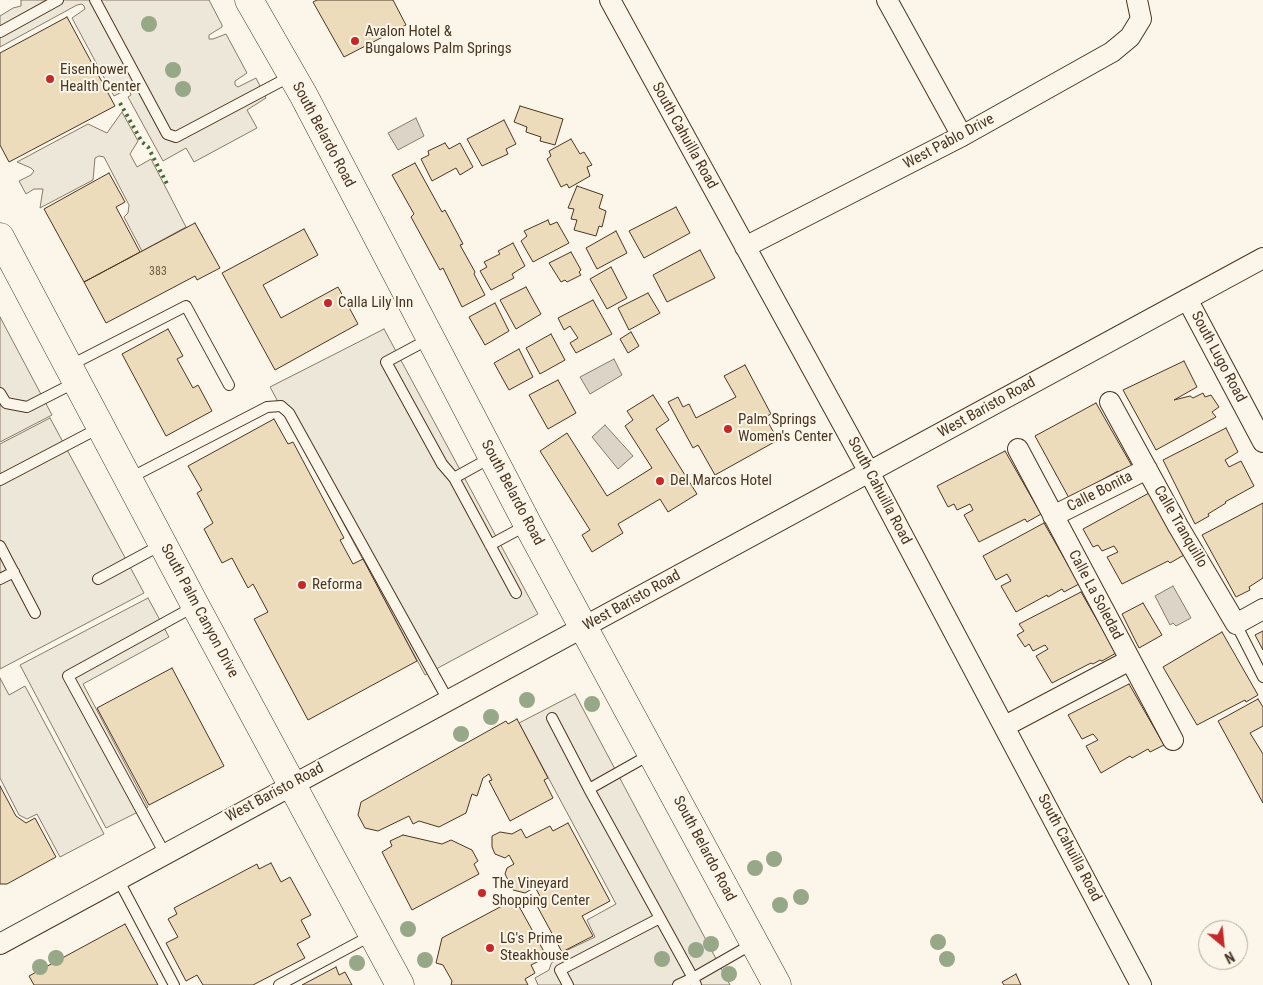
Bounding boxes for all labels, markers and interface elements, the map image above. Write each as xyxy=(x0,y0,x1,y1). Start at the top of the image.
place label: Avalon Hotel & Bungalows Palm Springs xyxy=(365,23,512,58)
marker: Avalon Hotel & Bungalows Palm Springs xyxy=(349,35,361,47)
place label: Eisenhower Health Center xyxy=(60,61,141,96)
marker: Eisenhower Health Center xyxy=(44,73,56,85)
street label: South Belardo Road xyxy=(288,79,358,191)
street label: South Cahuilla Road xyxy=(647,80,721,192)
street label: West Pablo Drive xyxy=(901,111,997,173)
house number: 383 xyxy=(149,265,167,279)
place label: Calla Lily Inn xyxy=(338,294,413,312)
marker: Calla Lily Inn xyxy=(322,297,334,309)
street label: South Lugo Road xyxy=(1187,309,1249,405)
street label: West Baristo Road xyxy=(935,374,1039,442)
place label: Palm Springs Women's Center xyxy=(738,411,833,446)
marker: Palm Springs Women's Center xyxy=(722,423,734,435)
street label: South Cahuilla Road xyxy=(843,434,915,548)
street label: South Belardo Road xyxy=(477,437,547,549)
street label: Calle Bonita xyxy=(1064,468,1136,516)
place label: Del Marcos Hotel xyxy=(670,472,772,490)
marker: Del Marcos Hotel xyxy=(654,475,666,487)
street label: Calle Tranquillo xyxy=(1149,483,1211,571)
street label: South Palm Canyon Drive xyxy=(156,541,242,681)
street label: Calle La Soledad xyxy=(1064,547,1126,643)
street label: West Baristo Road xyxy=(580,567,684,635)
place label: Reforma xyxy=(312,576,362,594)
marker: Reforma xyxy=(296,579,308,591)
street label: West Baristo Road xyxy=(223,760,327,826)
street label: South Cahuilla Road xyxy=(1033,791,1105,905)
street label: South Belardo Road xyxy=(669,793,739,905)
place label: The Vineyard Shopping Center xyxy=(492,875,590,910)
marker: The Vineyard Shopping Center xyxy=(476,887,488,899)
north arrow xyxy=(1198,920,1248,970)
place label: LG's Prime Steakhouse xyxy=(500,930,569,965)
marker: LG's Prime Steakhouse xyxy=(484,942,496,954)
text: N xyxy=(1222,948,1237,966)

